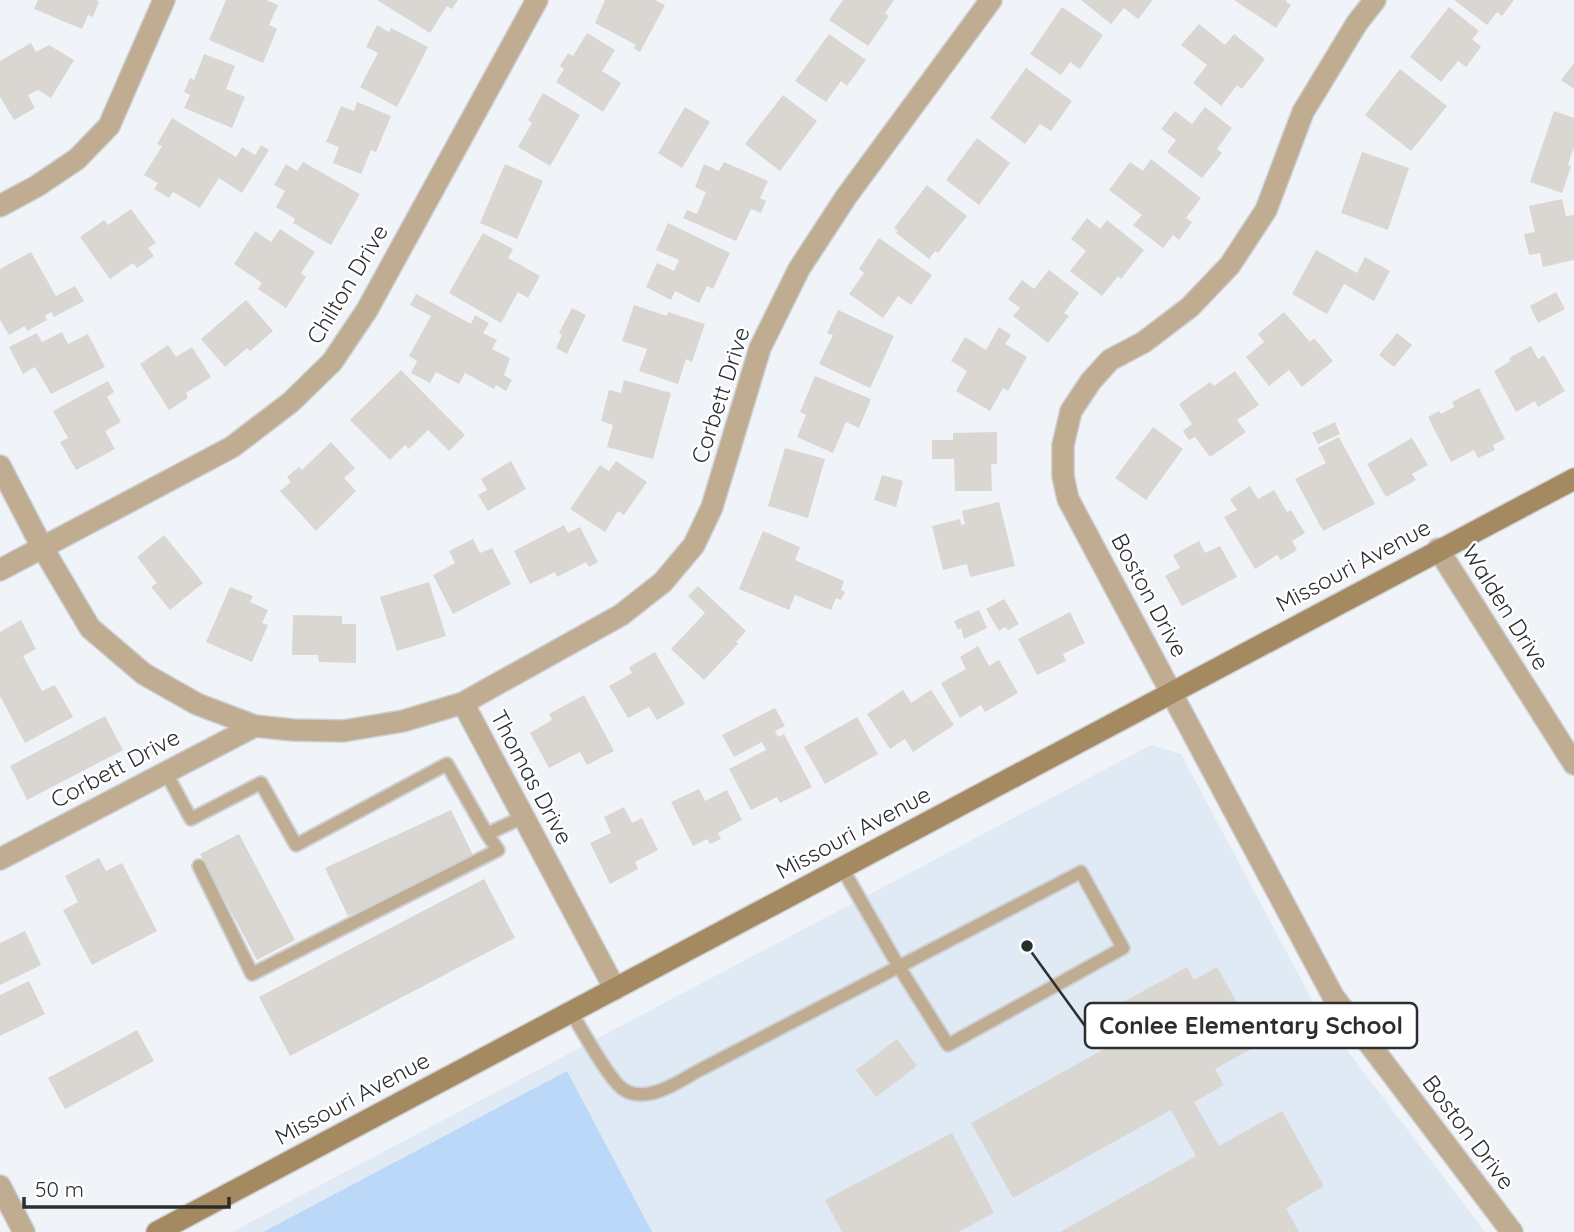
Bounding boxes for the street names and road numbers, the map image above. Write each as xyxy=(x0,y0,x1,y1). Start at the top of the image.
street label: Chilton Drive xyxy=(300,219,394,349)
street label: Corbett Drive xyxy=(684,323,756,467)
street label: Missouri Avenue xyxy=(1271,512,1435,618)
street label: Boston Drive xyxy=(1105,528,1195,662)
street label: Walden Drive xyxy=(1456,539,1556,675)
street label: Thomas Drive xyxy=(484,705,580,849)
street label: Corbett Drive xyxy=(46,722,184,814)
street label: Missouri Avenue xyxy=(771,779,935,885)
street label: Missouri Avenue xyxy=(270,1045,434,1151)
street label: Boston Drive xyxy=(1416,1069,1522,1195)

